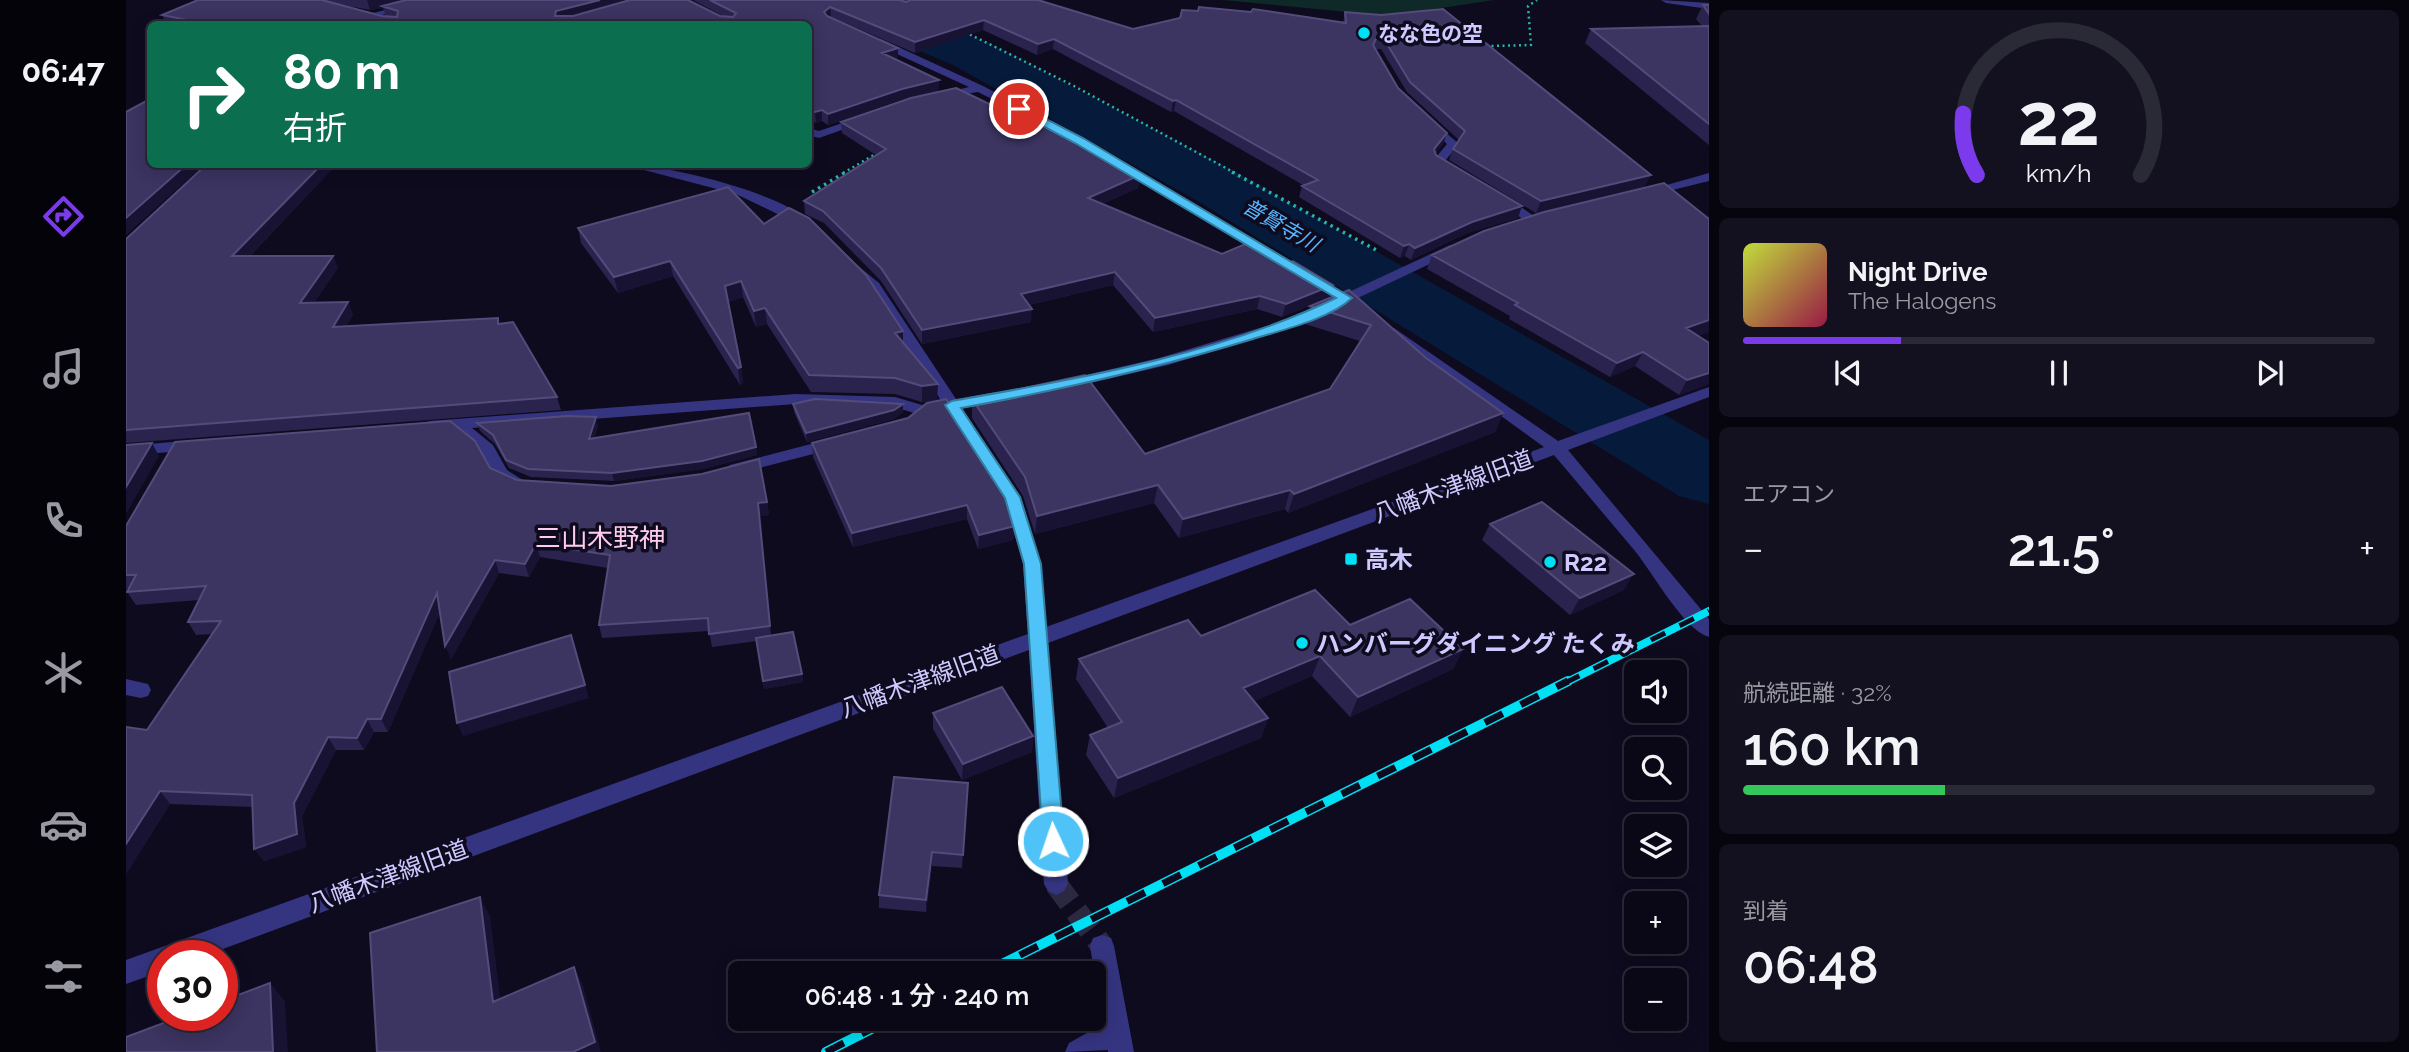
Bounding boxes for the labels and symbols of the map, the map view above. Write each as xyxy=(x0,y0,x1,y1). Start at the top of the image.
place label: なな色の空 xyxy=(1378,21,1483,46)
marker: なな色の空 xyxy=(1356,25,1372,41)
pin xyxy=(989,79,1049,139)
water label: 普賢寺川 xyxy=(1238,193,1325,258)
street label: 八幡木津線旧道 xyxy=(1369,444,1537,528)
district label: 三山木野神 xyxy=(535,523,665,553)
place label: 高木 xyxy=(1365,545,1413,574)
place label: R22 xyxy=(1564,548,1607,577)
marker: 高木 xyxy=(1343,551,1359,567)
marker: R22 xyxy=(1542,554,1558,570)
place label: ハンバーグダイニング たくみ xyxy=(1316,629,1635,658)
marker: ハンバーグダイニング たくみ xyxy=(1294,635,1310,651)
street label: 八幡木津線旧道 xyxy=(836,639,1004,723)
position arrow xyxy=(1016,804,1090,878)
street label: 八幡木津線旧道 xyxy=(304,834,472,918)
speed limit sign: 30 xyxy=(147,940,238,1031)

